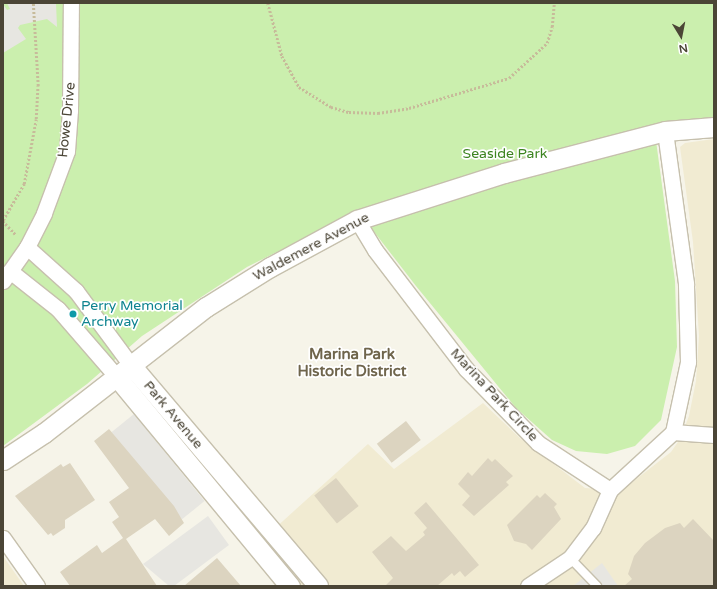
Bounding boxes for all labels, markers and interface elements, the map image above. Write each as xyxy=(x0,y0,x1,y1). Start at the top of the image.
north arrow xyxy=(661,16,701,56)
text: N xyxy=(678,41,689,55)
street label: Howe Drive xyxy=(55,81,79,159)
park label: Seaside Park xyxy=(463,146,547,162)
street label: Waldemere Avenue xyxy=(250,209,372,285)
place label: Perry Memorial Archway xyxy=(81,298,183,330)
marker: Perry Memorial Archway xyxy=(68,309,78,319)
district label: Marina Park Historic District xyxy=(297,345,407,380)
street label: Marina Park Circle xyxy=(447,345,541,445)
street label: Park Avenue xyxy=(140,378,206,452)

